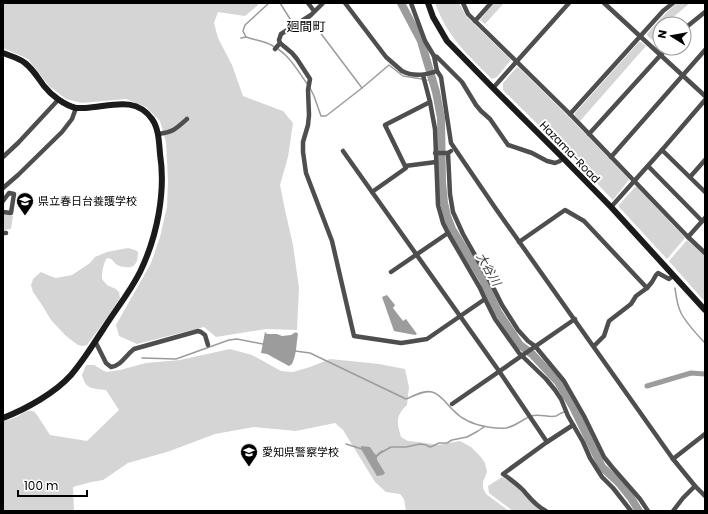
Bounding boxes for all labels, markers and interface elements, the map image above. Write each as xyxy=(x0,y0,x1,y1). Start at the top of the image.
north arrow xyxy=(652,16,692,56)
district label: 廻間町 xyxy=(286,17,326,36)
text: N xyxy=(654,29,671,40)
street label: Hazama-Road xyxy=(536,117,604,187)
school or university icon: 県立春日台養護学校 xyxy=(15,191,35,216)
place label: 県立春日台養護学校 xyxy=(38,193,137,209)
water label: 大谷川 xyxy=(473,249,506,291)
school or university icon: 愛知県警察学校 xyxy=(239,442,259,467)
place label: 愛知県警察学校 xyxy=(262,444,339,460)
scale bar xyxy=(18,472,87,498)
text: 100 m xyxy=(24,477,58,494)

